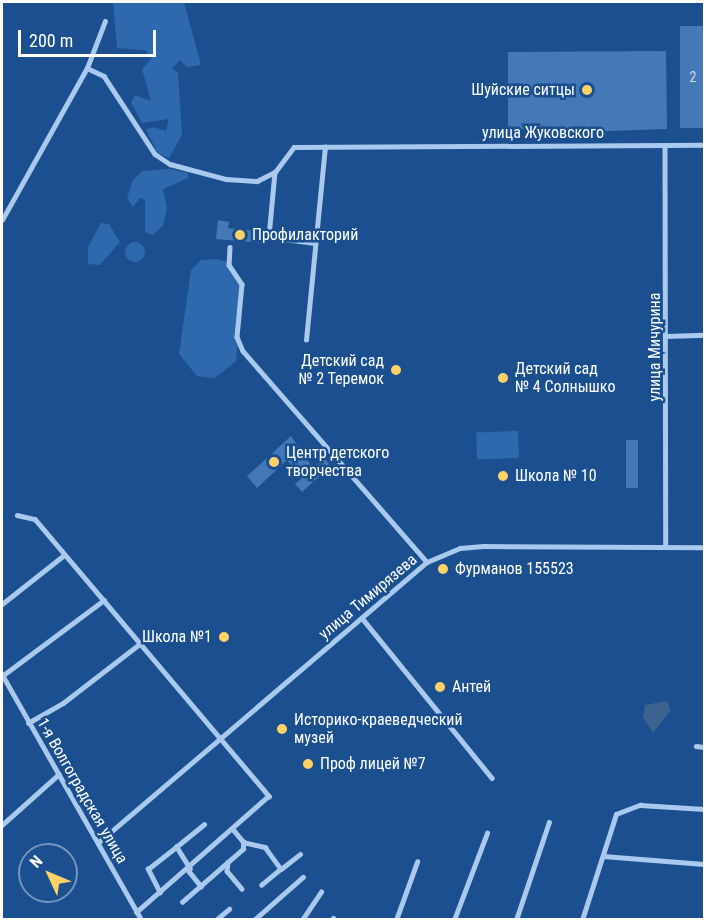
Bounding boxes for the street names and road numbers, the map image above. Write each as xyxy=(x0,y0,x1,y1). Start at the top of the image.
street label: улица Жуковского xyxy=(482,123,604,143)
street label: улица Мичурина xyxy=(645,293,665,401)
street label: улица Тимирязева xyxy=(315,550,421,644)
street label: 1-я Волгоградская улица xyxy=(32,715,132,867)

